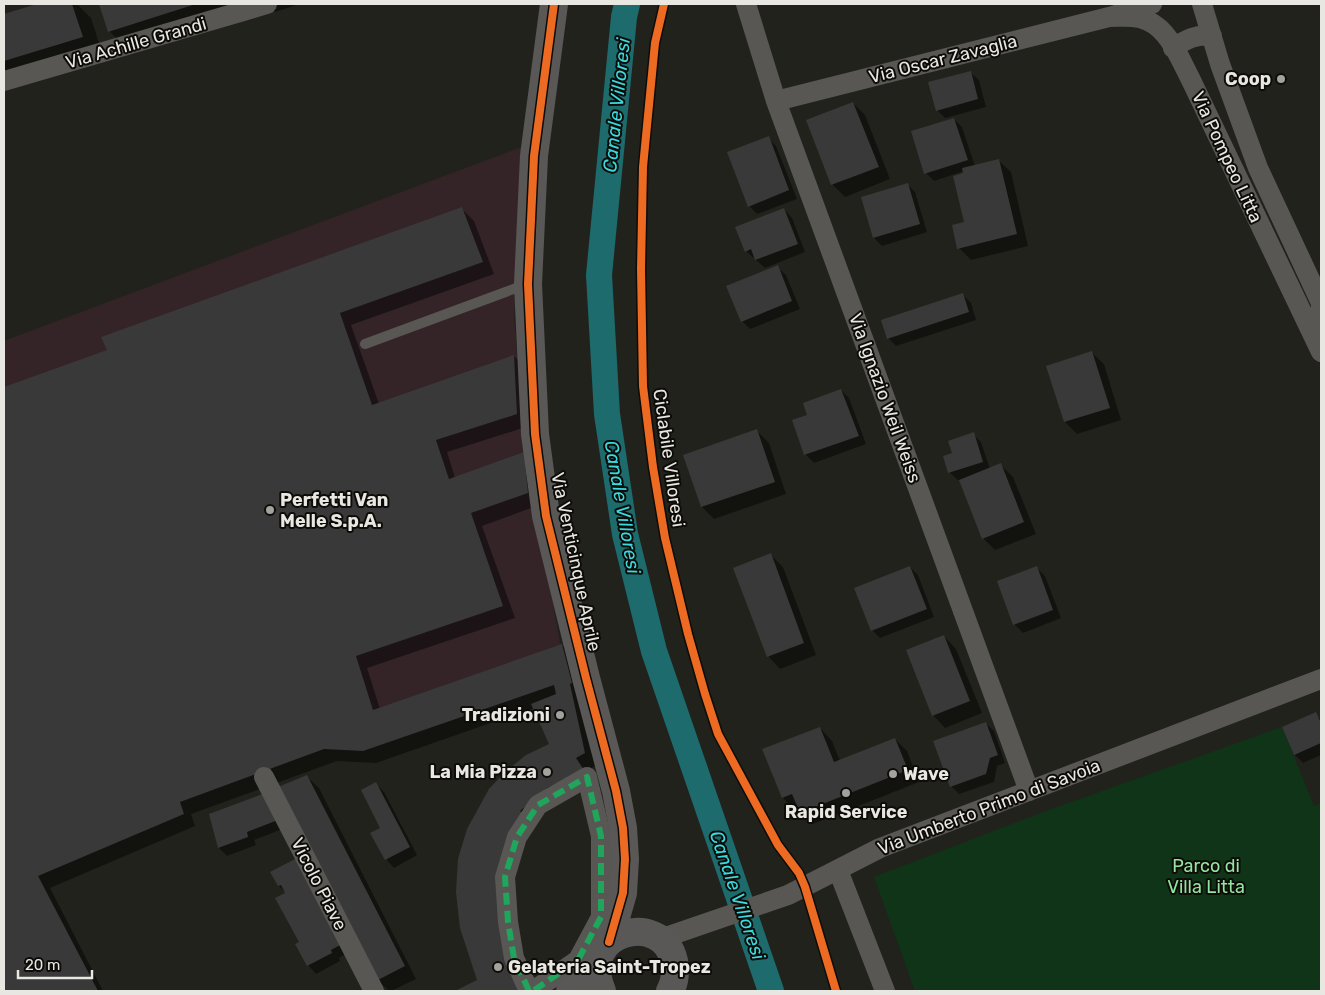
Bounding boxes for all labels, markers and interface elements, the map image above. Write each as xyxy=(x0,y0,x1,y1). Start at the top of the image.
street label: Via Achille Grandi xyxy=(63,12,209,74)
street label: Via Oscar Zavaglia xyxy=(867,30,1019,88)
water label: Canale Villoresi xyxy=(598,36,635,173)
place label: Coop xyxy=(1225,68,1271,90)
marker: Coop xyxy=(1275,73,1287,85)
street label: Via Pompeo Litta xyxy=(1187,88,1267,226)
street label: Via Ignazio Weil Weiss xyxy=(844,310,926,486)
street label: Ciclabile Villoresi xyxy=(648,387,690,529)
water label: Canale Villoresi xyxy=(599,439,646,576)
street label: Via Venticinque Aprile xyxy=(546,471,606,653)
place label: Perfetti Van Melle S.p.A. xyxy=(280,489,388,532)
marker: Perfetti Van Melle S.p.A. xyxy=(264,504,276,516)
place label: Tradizioni xyxy=(462,704,550,726)
marker: Tradizioni xyxy=(554,709,566,721)
street label: Via Umberto Primo di Savoia xyxy=(875,754,1103,860)
place label: La Mia Pizza xyxy=(429,761,537,783)
place label: Wave xyxy=(903,763,949,785)
marker: La Mia Pizza xyxy=(541,766,553,778)
marker: Wave xyxy=(887,768,899,780)
marker: Rapid Service xyxy=(840,787,852,799)
place label: Rapid Service xyxy=(785,801,908,823)
water label: Canale Villoresi xyxy=(705,828,771,963)
street label: Vicolo Piave xyxy=(286,834,352,934)
park label: Parco di Villa Litta xyxy=(1167,855,1245,898)
scale bar xyxy=(18,948,91,980)
text: 20 m xyxy=(25,956,60,974)
place label: Gelateria Saint-Tropez xyxy=(508,956,711,978)
marker: Gelateria Saint-Tropez xyxy=(492,961,504,973)

